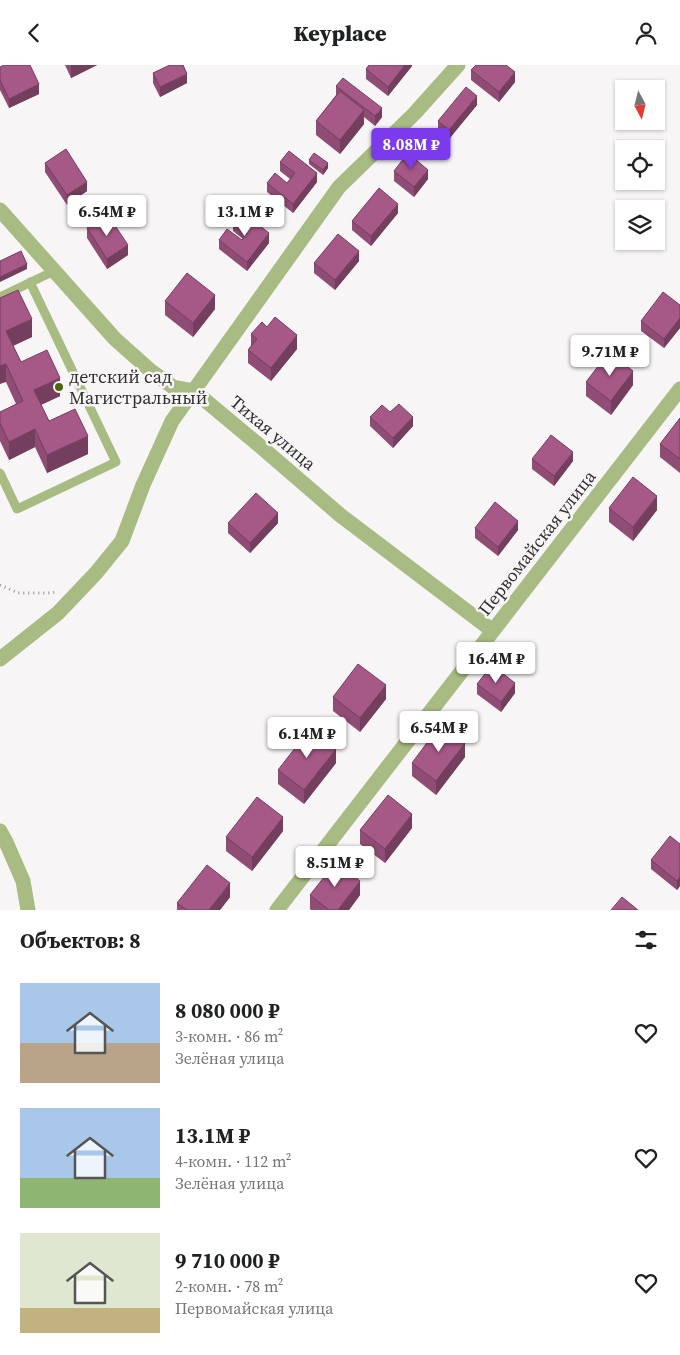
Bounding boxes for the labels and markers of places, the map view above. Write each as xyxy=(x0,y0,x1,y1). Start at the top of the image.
pin: 8.08M ₽ xyxy=(365,127,457,170)
pin: 6.54M ₽ xyxy=(61,195,153,237)
pin: 13.1M ₽ xyxy=(199,195,291,237)
pin: 9.71M ₽ xyxy=(564,335,656,377)
place label: детский сад Магистральный xyxy=(69,364,207,410)
marker: детский сад Магистральный xyxy=(53,381,65,393)
pin: 16.4M ₽ xyxy=(450,641,542,684)
pin: 6.54M ₽ xyxy=(393,711,485,753)
pin: 6.14M ₽ xyxy=(261,717,353,759)
pin: 8.51M ₽ xyxy=(289,845,381,888)

